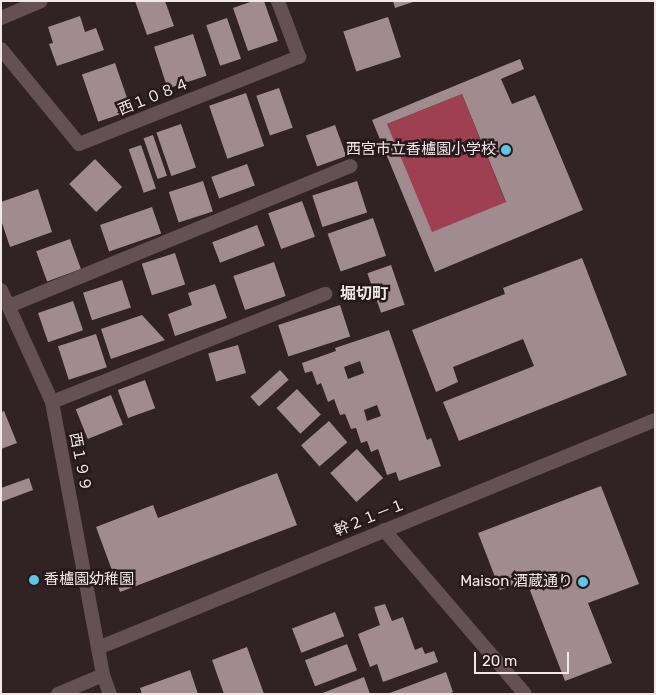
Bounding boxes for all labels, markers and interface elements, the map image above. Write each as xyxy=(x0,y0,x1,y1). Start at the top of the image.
street label: 西１０８４ xyxy=(116,75,192,119)
place label: 西宮市立香櫨園小学校 xyxy=(346,141,496,159)
marker: 西宮市立香櫨園小学校 xyxy=(500,144,512,156)
district label: 堀切町 xyxy=(340,284,388,304)
street label: 西１９９ xyxy=(65,431,95,493)
street label: 幹２１－１ xyxy=(332,496,408,540)
place label: 香櫨園幼稚園 xyxy=(44,571,134,589)
place label: Maison 酒蔵通り xyxy=(460,573,573,591)
marker: 香櫨園幼稚園 xyxy=(28,574,40,586)
marker: Maison 酒蔵通り xyxy=(577,576,589,588)
scale bar xyxy=(476,642,571,674)
text: 20 m xyxy=(482,652,517,670)

